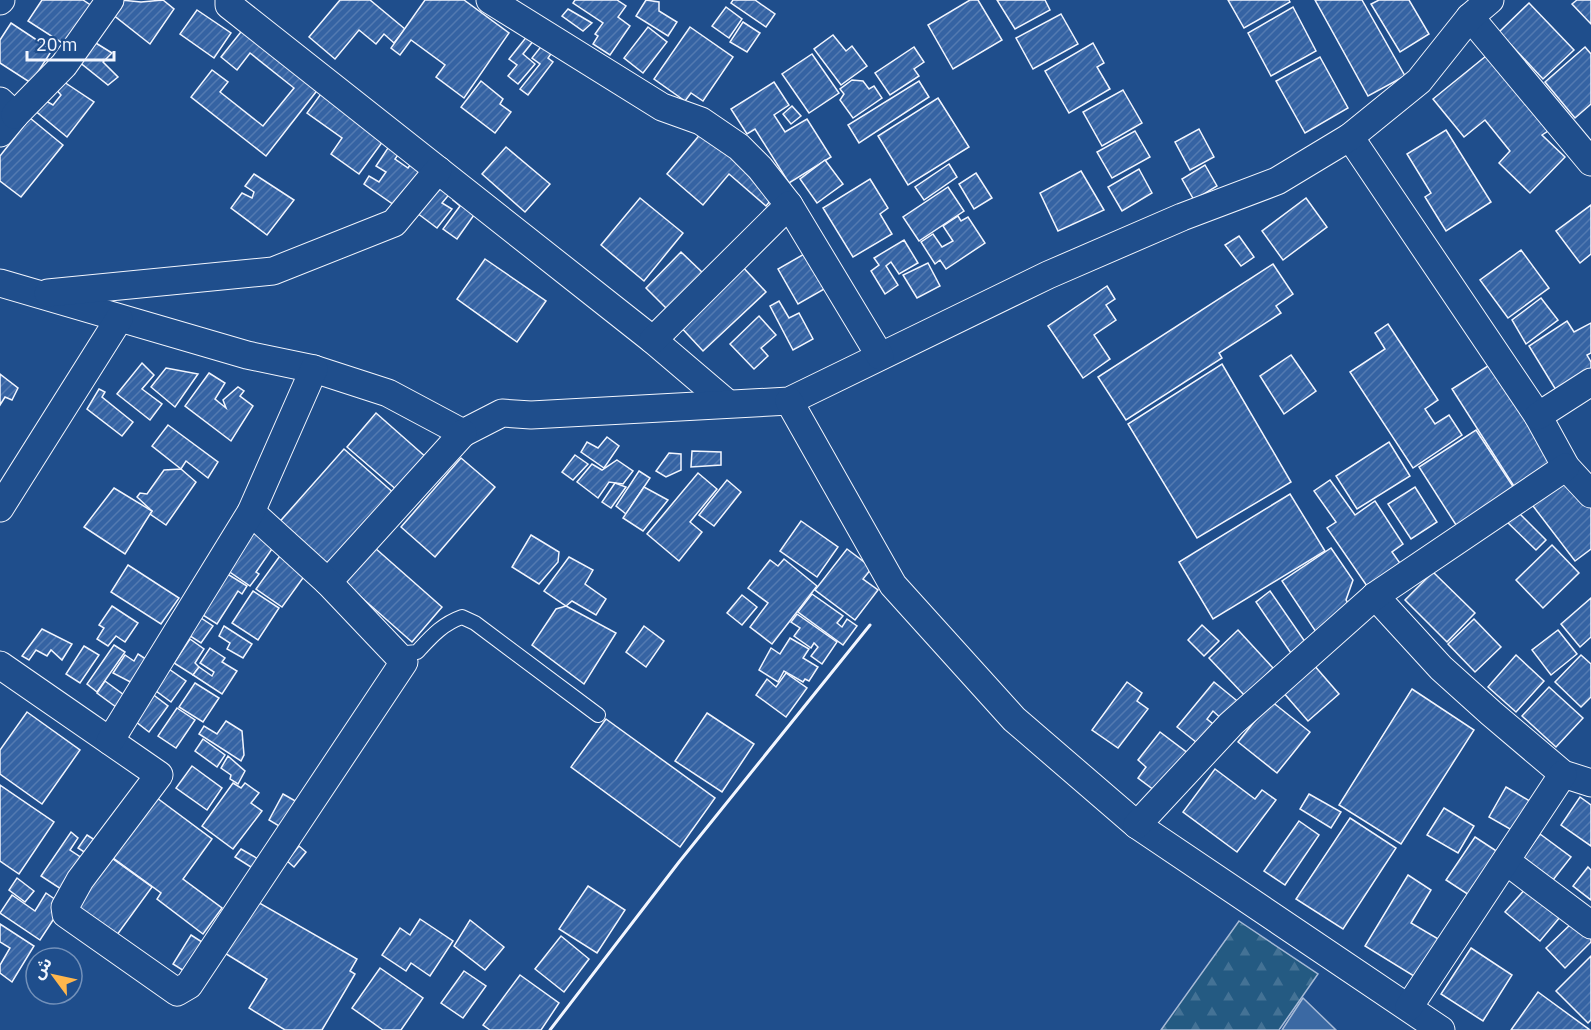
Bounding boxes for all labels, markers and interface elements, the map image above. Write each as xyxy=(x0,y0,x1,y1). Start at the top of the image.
scale bar xyxy=(27,24,114,62)
text: 20 m xyxy=(36,33,78,56)
north arrow xyxy=(24,946,84,1006)
text: ش xyxy=(27,953,56,982)

